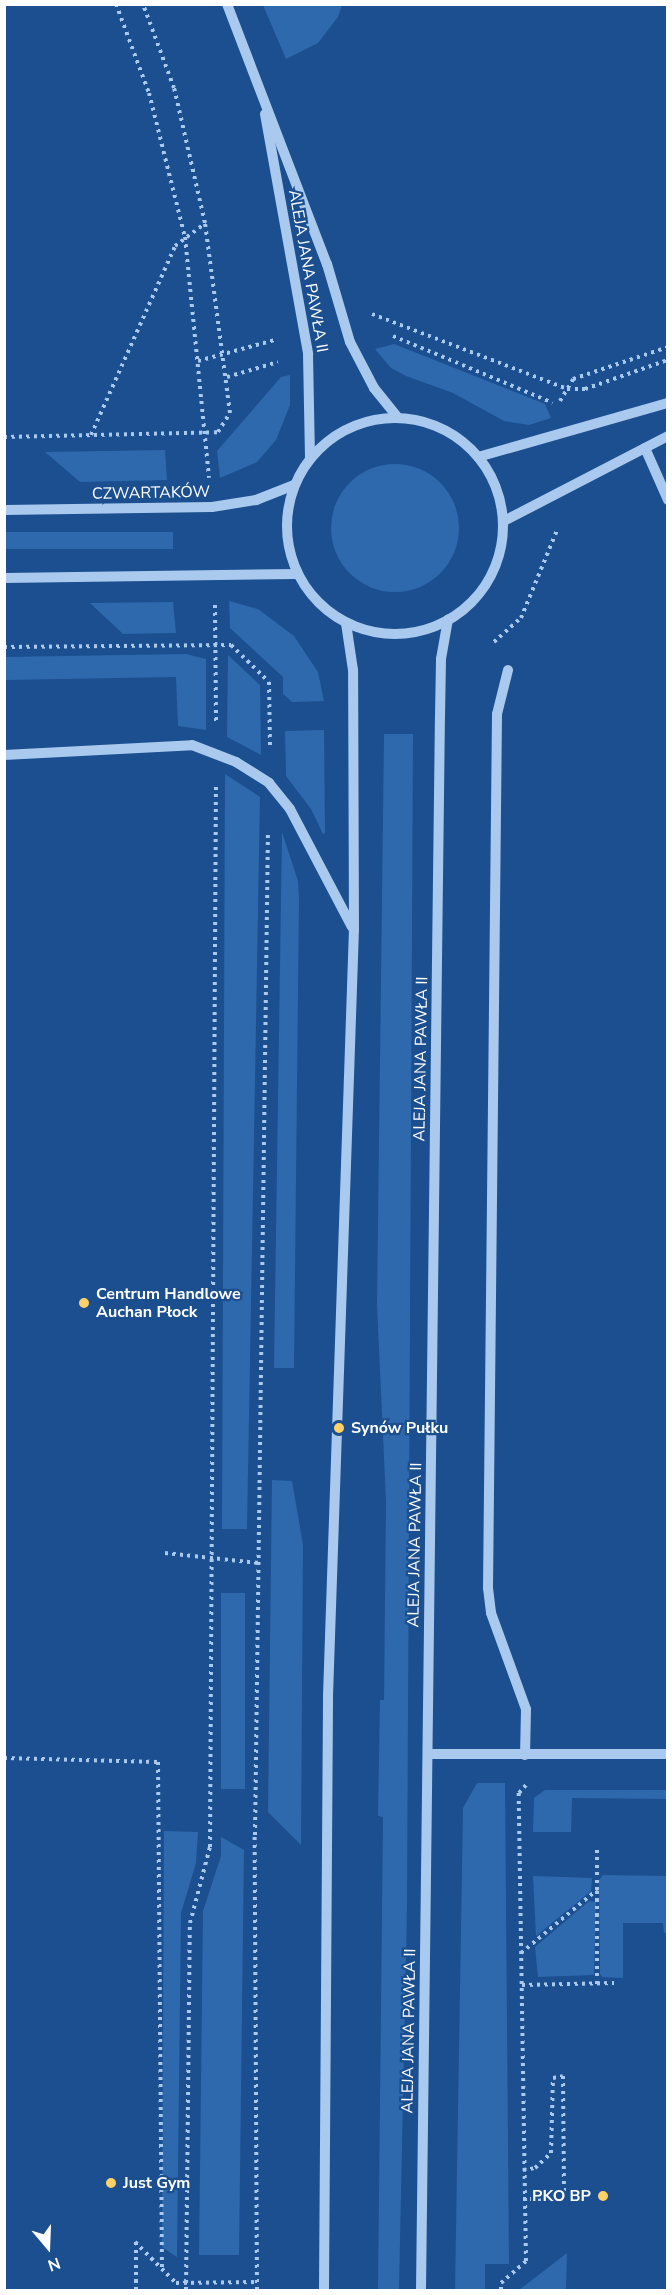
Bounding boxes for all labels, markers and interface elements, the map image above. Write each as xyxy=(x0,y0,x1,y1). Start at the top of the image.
street label: ALEJA JANA PAWŁA II xyxy=(284,188,332,354)
street label: CZWARTAKÓW xyxy=(92,482,210,504)
street label: ALEJA JANA PAWŁA II xyxy=(410,976,432,1142)
place label: Centrum Handlowe Auchan Płock xyxy=(96,1284,241,1322)
marker: Centrum Handlowe Auchan Płock xyxy=(77,1296,91,1310)
place label: Synów Pułku xyxy=(351,1418,448,1438)
marker: Synów Pułku xyxy=(332,1421,346,1435)
street label: ALEJA JANA PAWŁA II xyxy=(404,1462,426,1628)
street label: ALEJA JANA PAWŁA II xyxy=(398,1948,420,2114)
place label: Just Gym xyxy=(123,2173,190,2193)
marker: Just Gym xyxy=(104,2176,118,2190)
place label: PKO BP xyxy=(532,2186,591,2206)
marker: PKO BP xyxy=(596,2189,610,2203)
north arrow xyxy=(18,2217,78,2277)
text: N xyxy=(45,2252,63,2276)

